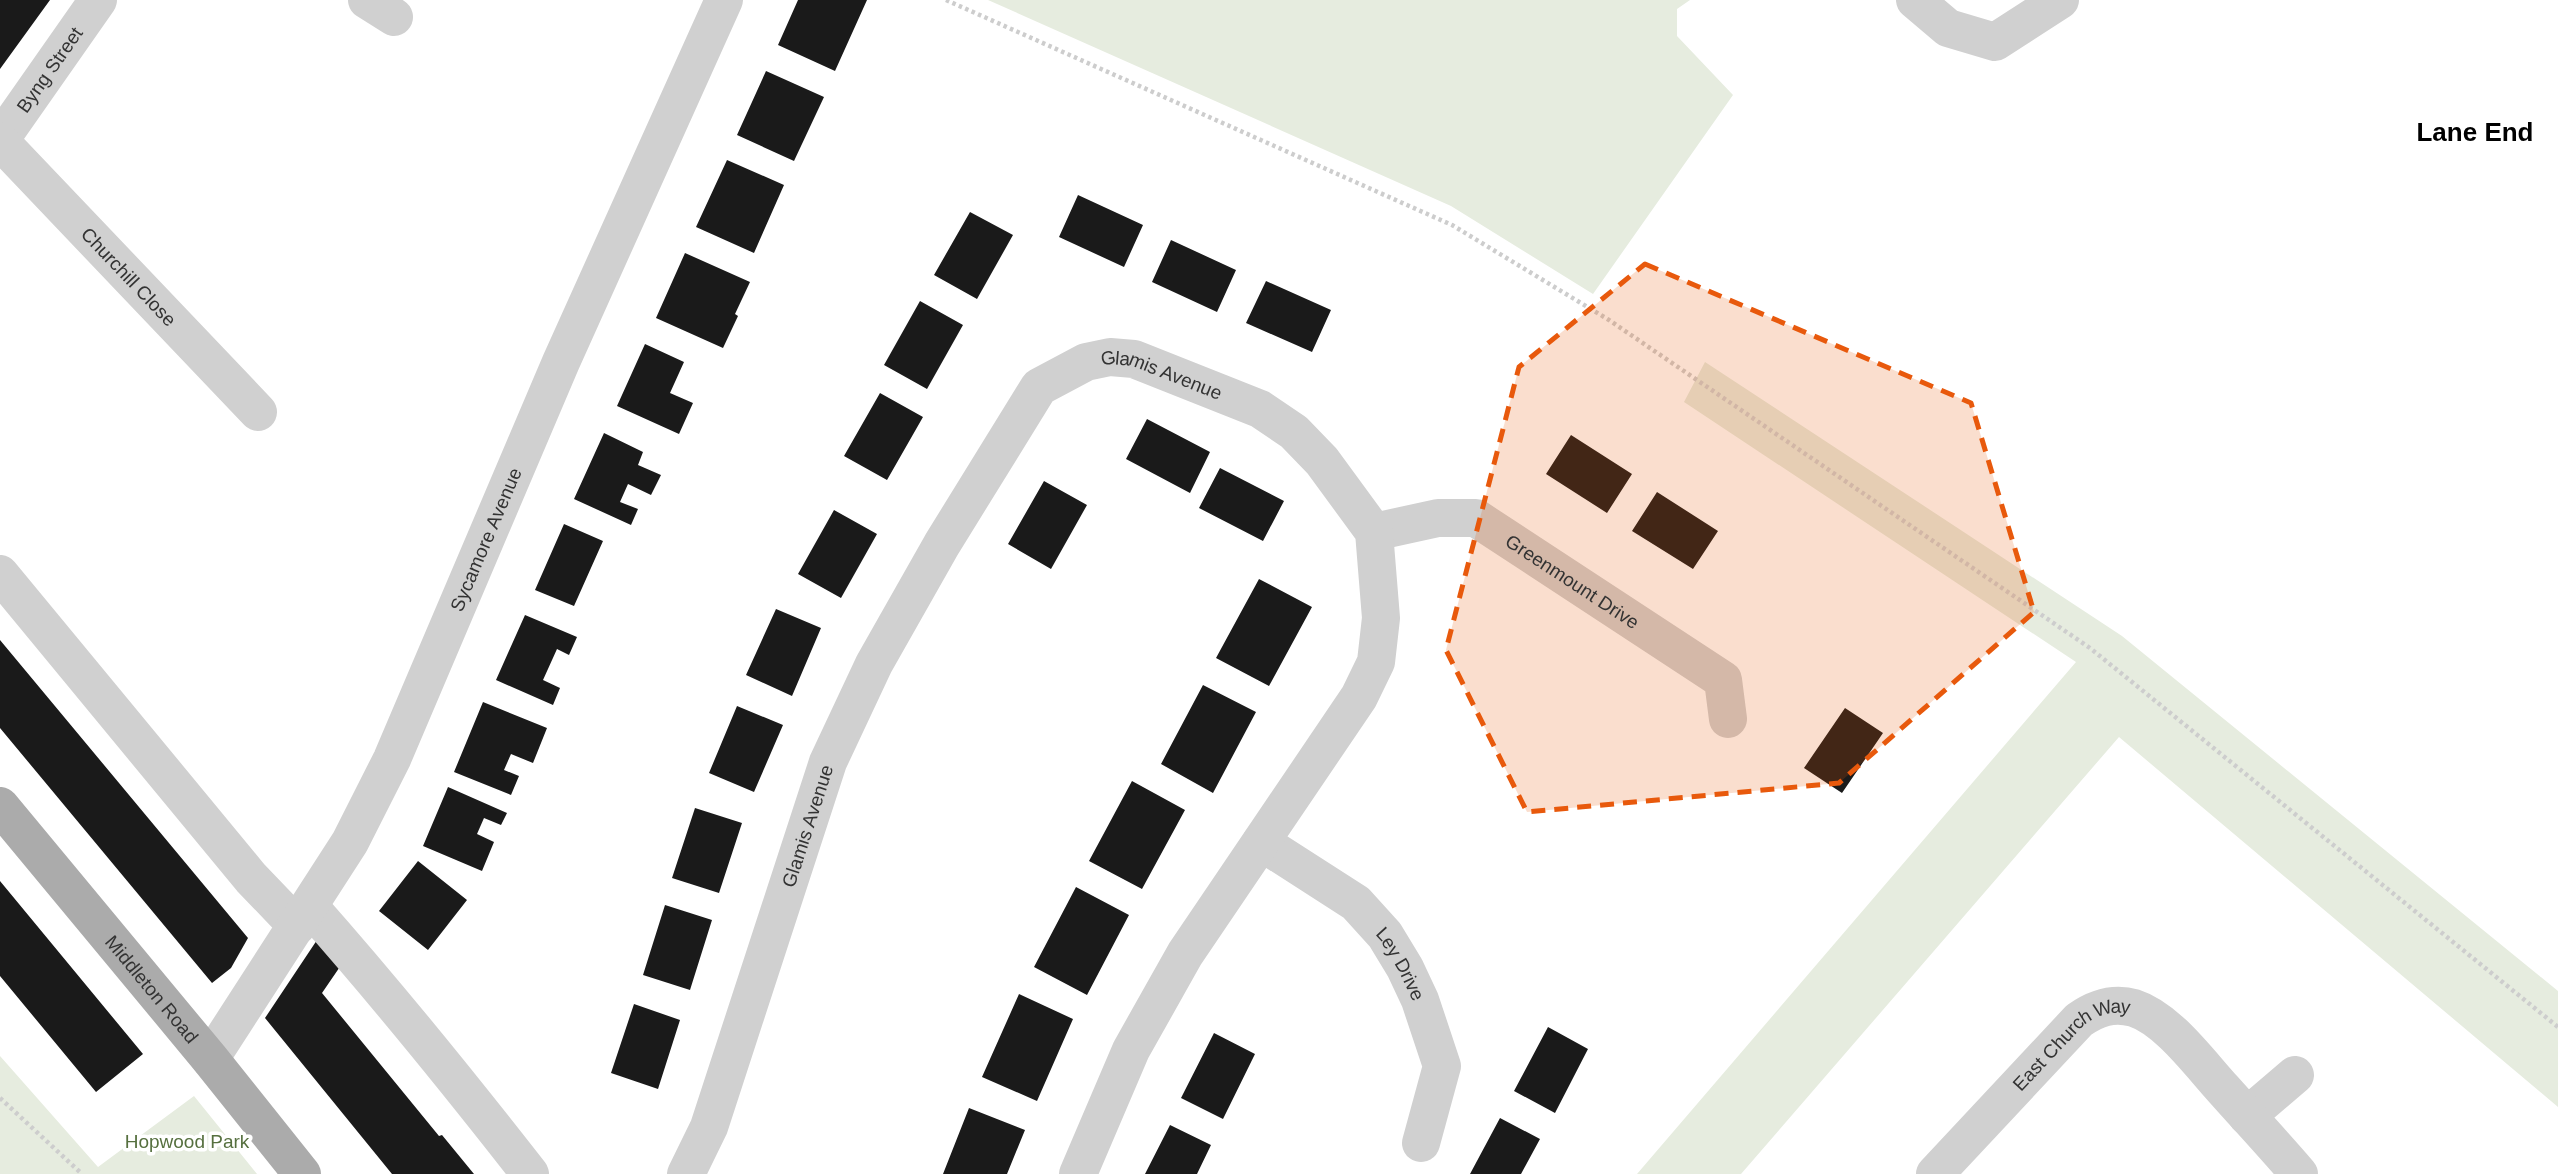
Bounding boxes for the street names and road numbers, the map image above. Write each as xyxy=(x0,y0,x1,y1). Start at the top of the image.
street label: Byng Street xyxy=(12,22,87,116)
street label: Churchill Close xyxy=(77,223,181,330)
street label: Glamis Avenue xyxy=(1099,346,1225,403)
street label: Sycamore Avenue xyxy=(446,464,525,614)
street label: Greenmount Drive xyxy=(1502,530,1643,633)
street label: Glamis Avenue xyxy=(777,762,837,890)
street label: Ley Drive xyxy=(1372,923,1429,1004)
street label: Middleton Road xyxy=(101,931,203,1047)
street label: East Church Way xyxy=(2008,995,2132,1095)

